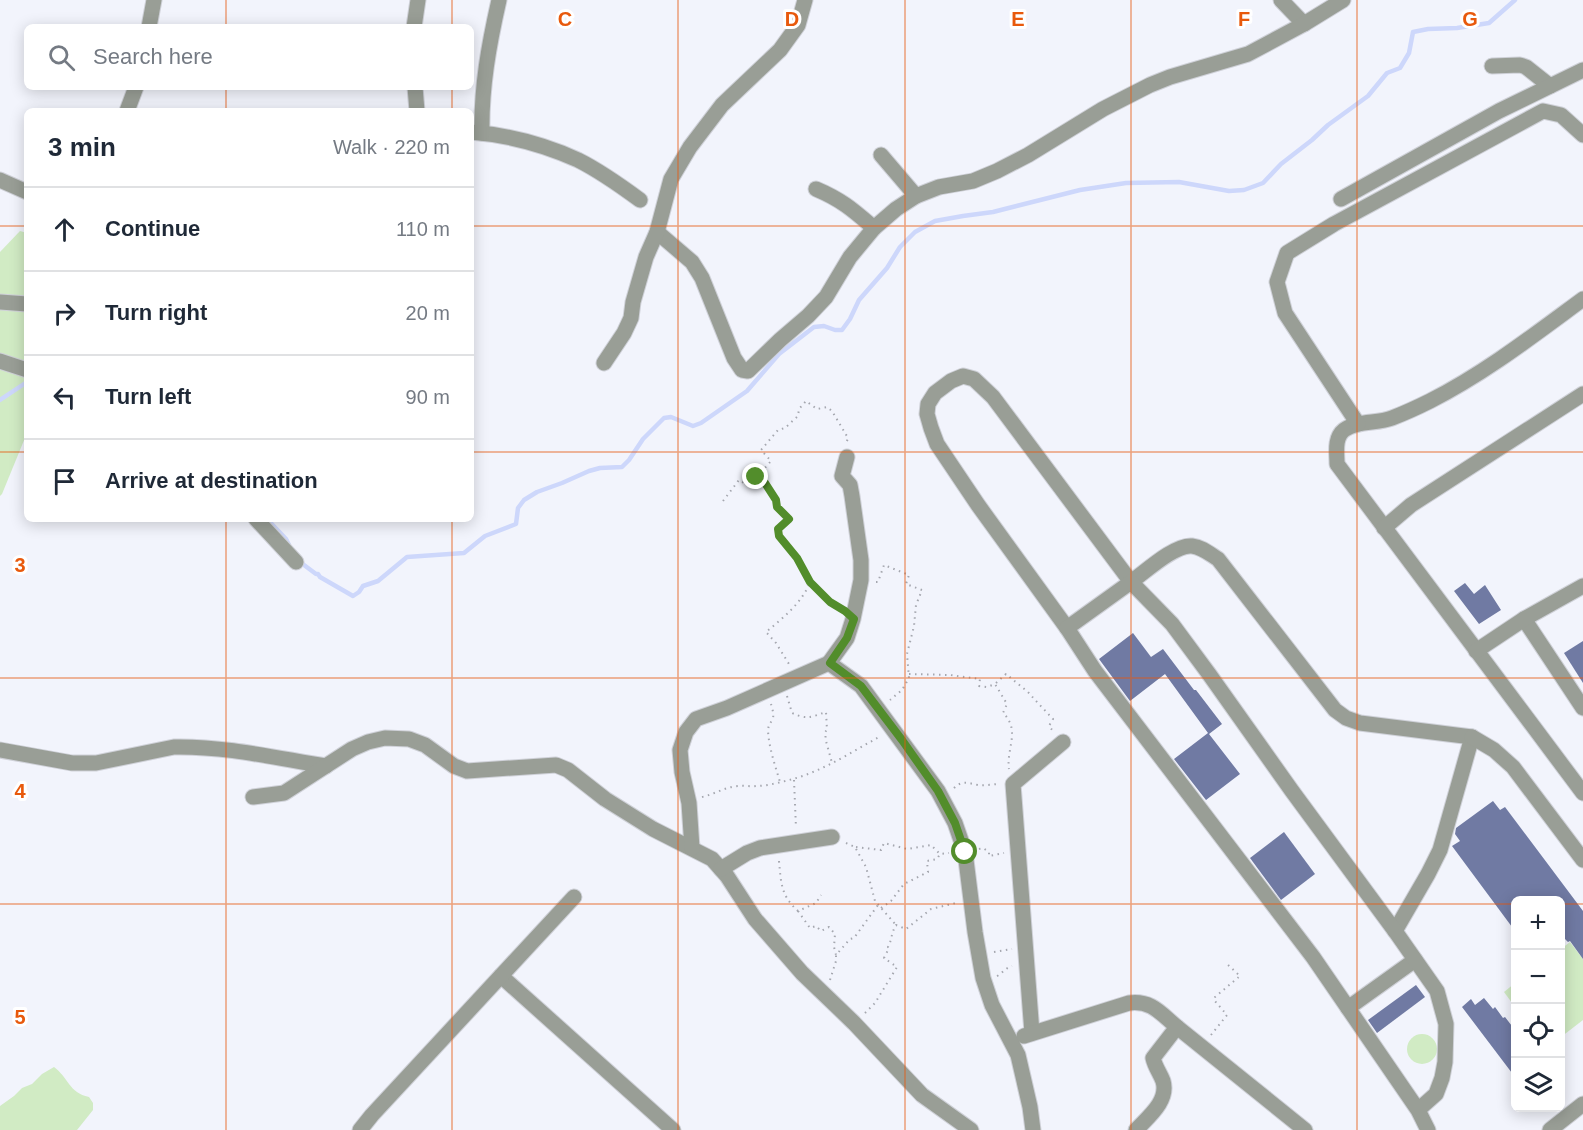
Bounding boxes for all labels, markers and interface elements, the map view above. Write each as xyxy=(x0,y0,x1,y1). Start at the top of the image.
text: C xyxy=(558,8,572,30)
text: D xyxy=(785,8,799,30)
text: E xyxy=(1011,8,1025,30)
text: F xyxy=(1238,8,1250,30)
text: G xyxy=(1462,8,1478,30)
search box xyxy=(24,24,474,90)
icon: search xyxy=(45,41,78,74)
text: Search here xyxy=(93,44,213,69)
text: 3 min xyxy=(48,132,116,162)
text: Walk · 220 m xyxy=(333,136,450,158)
icon: ahead xyxy=(48,213,81,246)
text: Continue xyxy=(105,216,200,241)
text: 110 m xyxy=(396,218,450,240)
icon: right xyxy=(48,297,81,330)
text: Turn right xyxy=(105,300,207,325)
text: 20 m xyxy=(406,302,450,324)
icon: left xyxy=(48,381,81,414)
text: Turn left xyxy=(105,384,191,409)
text: 90 m xyxy=(406,386,450,408)
route end xyxy=(742,463,768,489)
icon: arrive xyxy=(48,465,81,498)
text: Arrive at destination xyxy=(105,468,318,493)
text: 3 xyxy=(14,554,26,576)
text: 4 xyxy=(14,780,26,802)
route start xyxy=(951,838,977,864)
map controls xyxy=(1511,896,1565,1112)
button: + xyxy=(1511,896,1565,950)
button: − xyxy=(1511,950,1565,1004)
button: locate xyxy=(1511,1004,1565,1058)
text: 5 xyxy=(14,1006,26,1028)
button: layers xyxy=(1511,1058,1565,1112)

